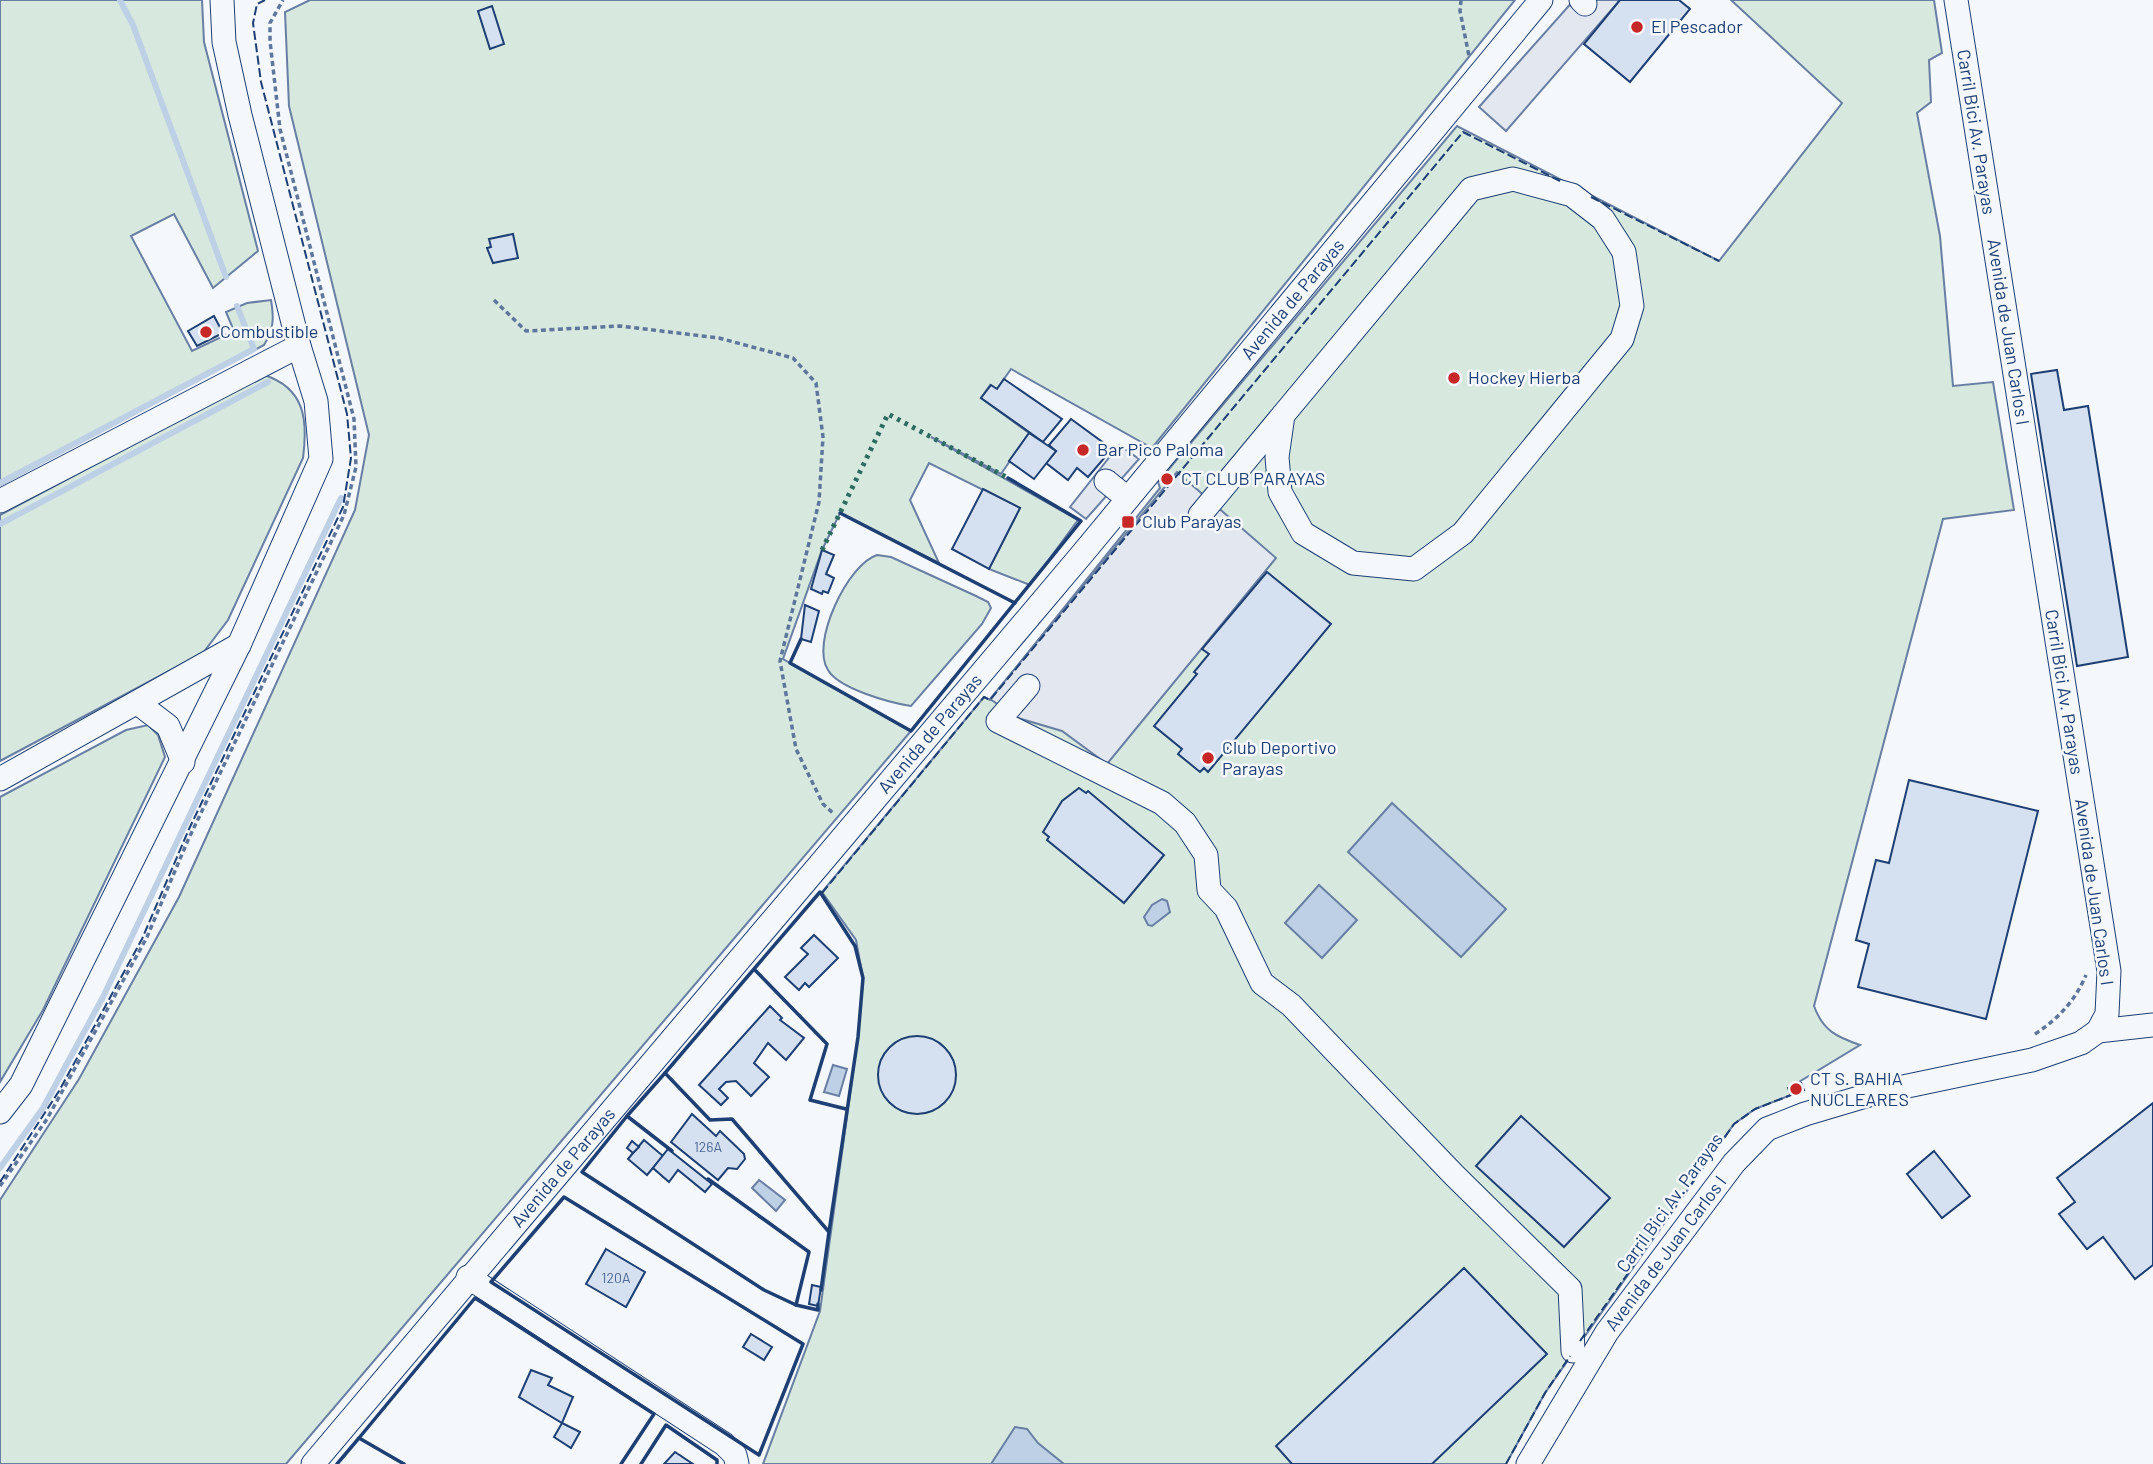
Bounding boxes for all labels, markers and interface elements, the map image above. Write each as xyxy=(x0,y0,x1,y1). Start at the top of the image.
place label: El Pescador xyxy=(1651,15,1743,37)
marker: El Pescador xyxy=(1629,19,1645,35)
street label: Carril Bici Av. Parayas xyxy=(1953,48,2001,216)
street label: Avenida de Parayas xyxy=(1236,234,1348,364)
street label: Avenida de Juan Carlos I xyxy=(1983,237,2035,426)
place label: Combustible xyxy=(220,320,318,342)
marker: Combustible xyxy=(198,324,214,340)
place label: Hockey Hierba xyxy=(1468,366,1580,388)
marker: Hockey Hierba xyxy=(1446,370,1462,386)
place label: Bar Pico Paloma xyxy=(1097,438,1223,460)
marker: Bar Pico Paloma xyxy=(1075,442,1091,458)
place label: CT CLUB PARAYAS xyxy=(1181,467,1325,489)
marker: CT CLUB PARAYAS xyxy=(1159,471,1175,487)
place label: Club Parayas xyxy=(1142,510,1242,532)
marker: Club Parayas xyxy=(1120,514,1136,530)
street label: Carril Bici Av. Parayas xyxy=(2041,608,2089,776)
street label: Avenida de Parayas xyxy=(873,669,986,797)
place label: Club Deportivo Parayas xyxy=(1222,736,1336,779)
marker: Club Deportivo Parayas xyxy=(1200,750,1216,766)
street label: Avenida de Juan Carlos I xyxy=(2071,797,2119,987)
place label: CT S. BAHIA NUCLEARES xyxy=(1810,1067,1909,1110)
marker: CT S. BAHIA NUCLEARES xyxy=(1788,1081,1804,1097)
street label: Avenida de Parayas xyxy=(506,1103,619,1231)
street label: Carril Bici Av. Parayas xyxy=(1611,1128,1727,1276)
house number: 126A xyxy=(694,1138,723,1155)
street label: Avenida de Juan Carlos I xyxy=(1600,1171,1731,1335)
house number: 120A xyxy=(602,1269,631,1286)

